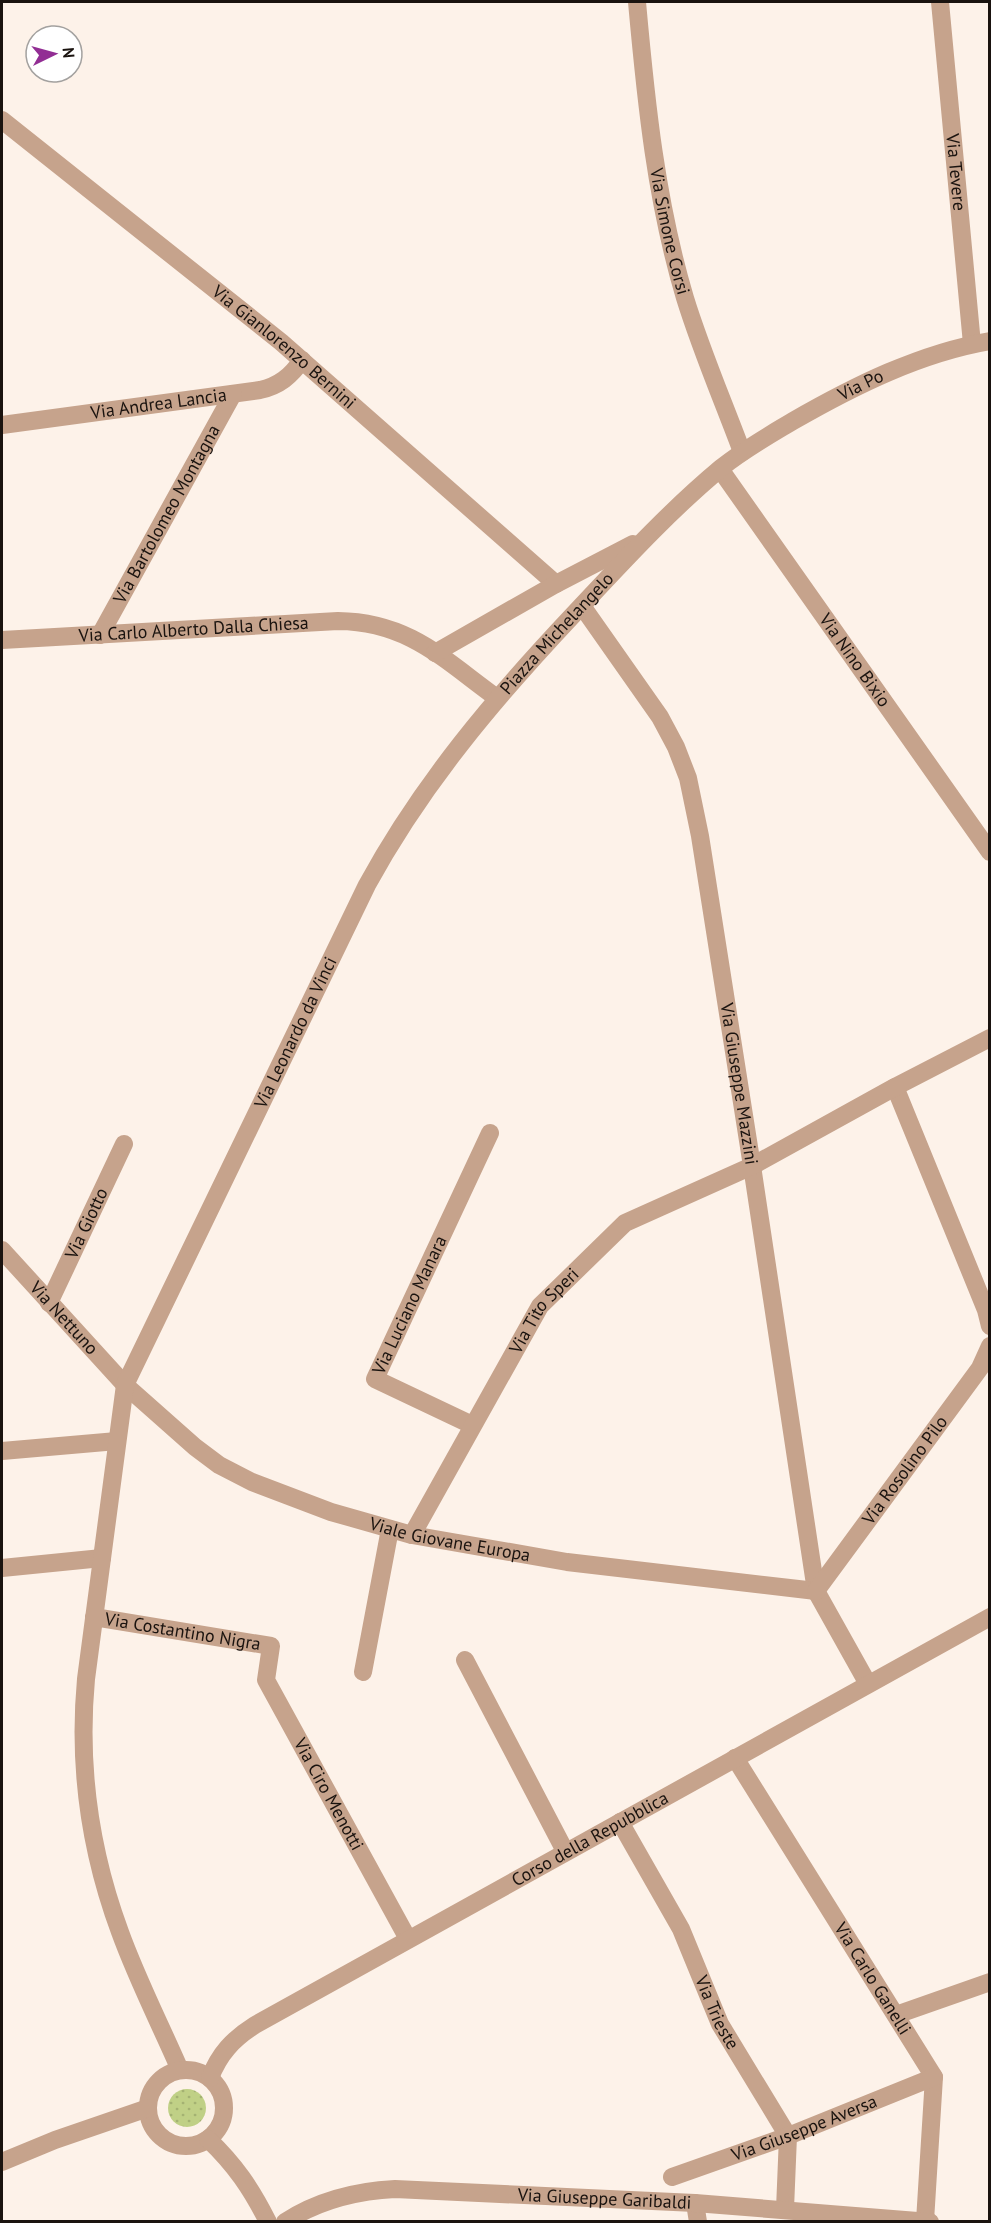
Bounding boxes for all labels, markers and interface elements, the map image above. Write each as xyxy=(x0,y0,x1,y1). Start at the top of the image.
north arrow xyxy=(24,24,84,84)
text: N xyxy=(59,47,79,59)
street label: Via Tevere xyxy=(941,132,971,212)
street label: Via Simone Corsi xyxy=(645,165,695,297)
street label: Via Gianlorenzo Bernini xyxy=(207,279,361,414)
street label: Via Po xyxy=(833,364,887,406)
street label: Via Andrea Lancia xyxy=(88,383,228,424)
street label: Via Bartolomeo Montagna xyxy=(107,420,225,608)
street label: Piazza Michelangelo xyxy=(495,567,618,699)
street label: Via Nino Bixio xyxy=(814,608,896,711)
street label: Via Carlo Alberto Dalla Chiesa xyxy=(77,611,309,647)
street label: Via Leonardo da Vinci xyxy=(248,953,342,1113)
street label: Via Giuseppe Mazzini xyxy=(715,1000,764,1166)
street label: Via Giotto xyxy=(59,1184,113,1263)
street label: Via Luciano Manara xyxy=(366,1232,451,1379)
street label: Via Tito Speri xyxy=(503,1262,584,1358)
street label: Via Nettuno xyxy=(24,1275,104,1359)
street label: Via Rosolino Pilo xyxy=(856,1411,952,1530)
street label: Viale Giovane Europa xyxy=(366,1511,532,1566)
street label: Via Costantino Nigra xyxy=(102,1607,263,1655)
street label: Via Ciro Menotti xyxy=(289,1733,369,1854)
street label: Corso della Repubblica xyxy=(507,1786,672,1891)
street label: Via Carlo Ganelli xyxy=(829,1917,917,2039)
street label: Via Trieste xyxy=(690,1971,745,2053)
street label: Via Giuseppe Aversa xyxy=(727,2089,880,2166)
street label: Via Giuseppe Garibaldi xyxy=(516,2183,692,2214)

